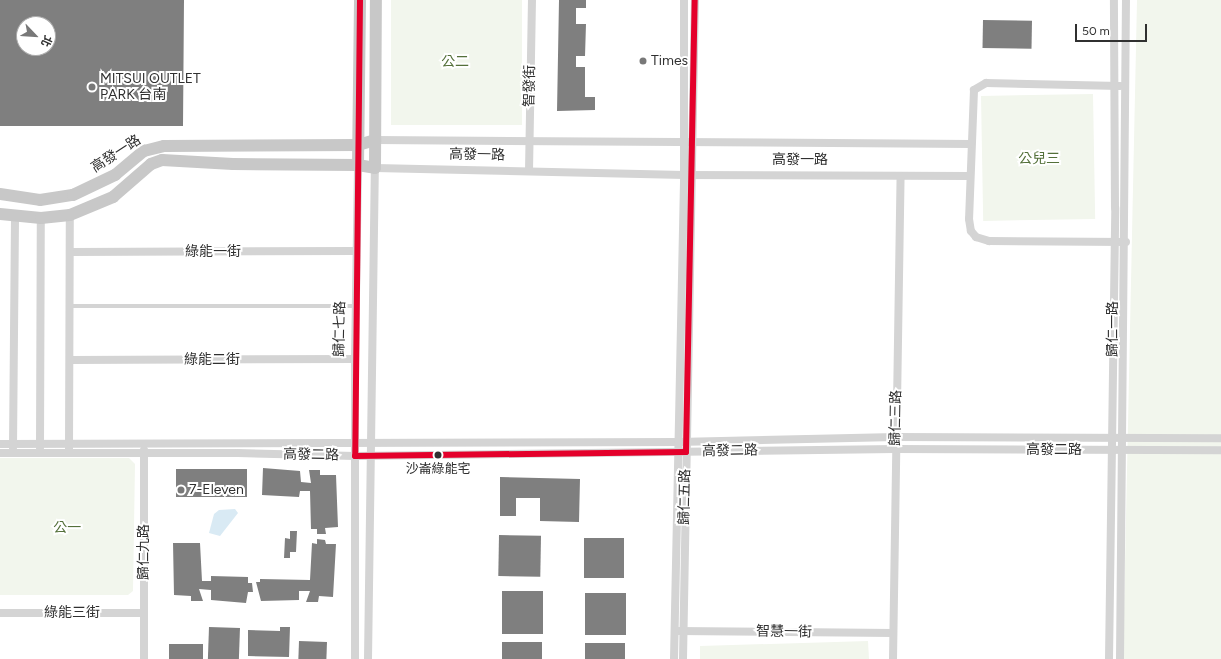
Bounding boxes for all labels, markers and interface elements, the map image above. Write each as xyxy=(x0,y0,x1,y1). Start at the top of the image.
north arrow xyxy=(16,16,56,56)
scale bar xyxy=(1077,16,1149,42)
text: 50 m xyxy=(1082,24,1110,38)
text: 北 xyxy=(38,33,55,49)
place label: Times xyxy=(651,53,688,69)
park label: 公二 xyxy=(441,54,469,70)
marker: Times xyxy=(638,56,648,66)
street label: 智發街 xyxy=(521,65,539,107)
place label: MITSUI OUTLET PARK 台南 xyxy=(100,71,201,104)
marker: MITSUI OUTLET PARK 台南 xyxy=(87,82,97,92)
street label: 高發一路 xyxy=(88,132,144,176)
street label: 高發一路 xyxy=(449,146,505,164)
park label: 公兒三 xyxy=(1018,151,1060,167)
street label: 高發一路 xyxy=(772,152,828,168)
street label: 綠能一街 xyxy=(185,244,241,260)
street label: 歸仁七路 xyxy=(331,301,349,357)
street label: 歸仁一路 xyxy=(1105,301,1121,357)
street label: 綠能二街 xyxy=(184,352,240,368)
street label: 歸仁三路 xyxy=(887,390,905,446)
street label: 高發二路 xyxy=(702,442,758,460)
street label: 高發二路 xyxy=(1026,442,1082,458)
street label: 高發二路 xyxy=(283,446,339,464)
marker: 沙崙綠能宅 xyxy=(433,450,443,460)
place label: 沙崙綠能宅 xyxy=(406,461,470,477)
street label: 歸仁五路 xyxy=(676,469,694,525)
place label: 7-Eleven xyxy=(189,482,244,498)
marker: 7-Eleven xyxy=(176,485,186,495)
park label: 公一 xyxy=(53,520,81,536)
street label: 歸仁九路 xyxy=(136,524,152,580)
street label: 綠能三街 xyxy=(44,605,100,621)
street label: 智慧一街 xyxy=(756,623,812,641)

